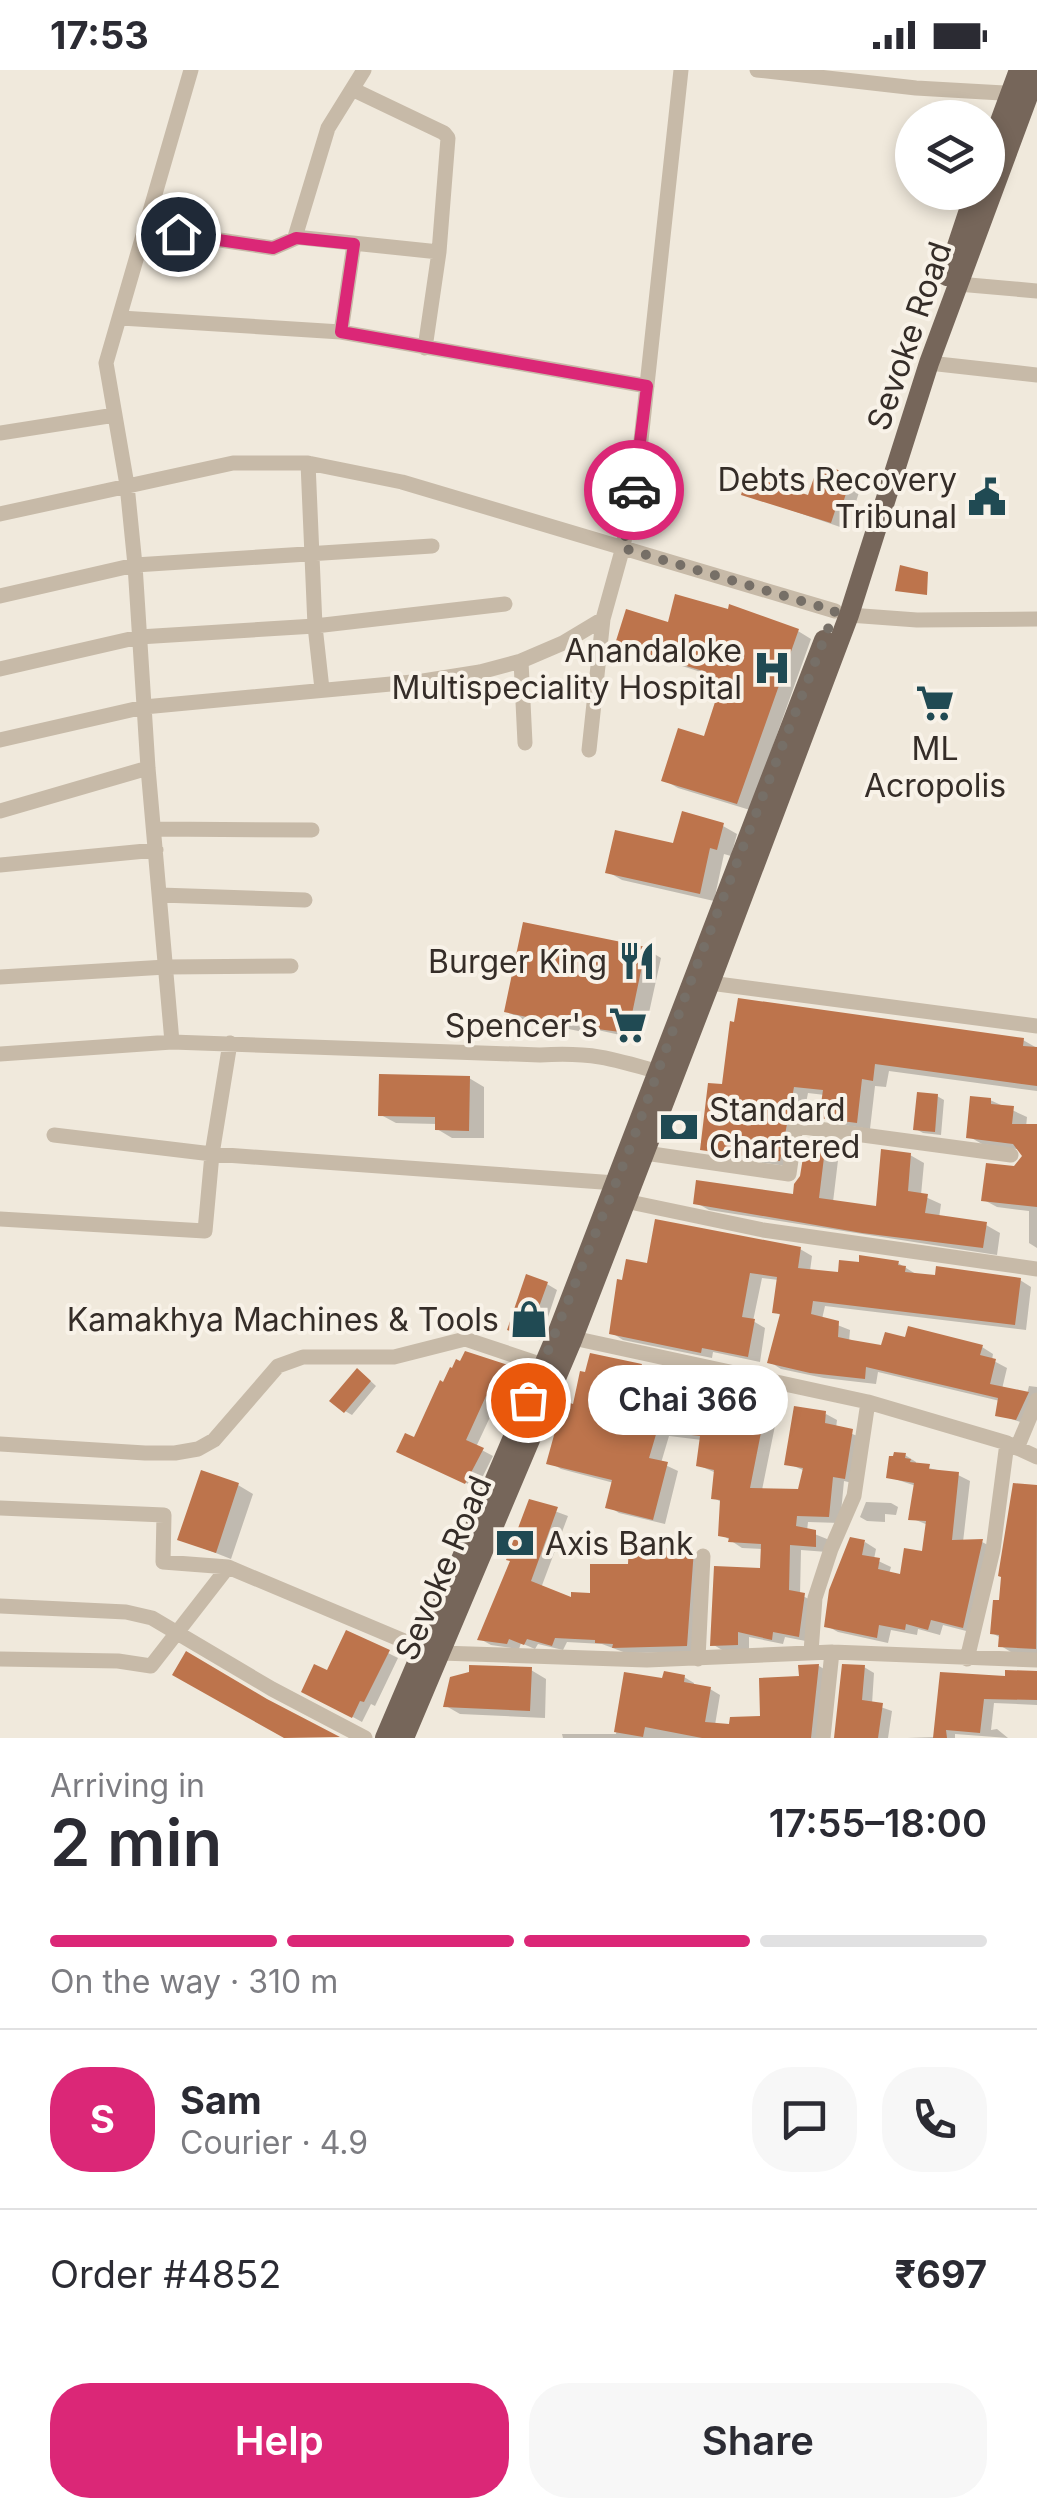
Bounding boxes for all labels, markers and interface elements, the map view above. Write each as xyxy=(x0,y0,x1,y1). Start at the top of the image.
text: 17:53 xyxy=(50,12,149,58)
map controls xyxy=(895,100,1005,210)
button: layers xyxy=(895,100,1005,210)
pin xyxy=(136,192,221,277)
icon: home xyxy=(151,207,206,262)
street label: Sevoke Road xyxy=(859,237,959,435)
courier xyxy=(584,440,684,540)
place label: Debts Recovery Tribunal xyxy=(717,460,957,536)
icon: car xyxy=(607,463,662,518)
public building icon: Debts Recovery Tribunal xyxy=(966,476,1008,518)
place label: Anandaloke Multispeciality Hospital xyxy=(391,631,742,707)
hospital icon: Anandaloke Multispeciality Hospital xyxy=(751,647,793,689)
supermarket icon: ML Acropolis xyxy=(914,682,956,724)
place label: ML Acropolis xyxy=(864,729,1006,805)
restaurant icon: Burger King xyxy=(616,940,658,982)
place label: Burger King xyxy=(428,942,607,981)
supermarket icon: Spencer's xyxy=(607,1004,649,1046)
place label: Spencer's xyxy=(445,1006,598,1045)
place label: Standard Chartered xyxy=(709,1090,860,1166)
bank icon: Standard Chartered xyxy=(658,1106,700,1148)
shop icon: Kamakhya Machines & Tools xyxy=(508,1298,550,1340)
place label: Kamakhya Machines & Tools xyxy=(67,1300,499,1339)
pin xyxy=(486,1358,571,1443)
callout: Chai 366 xyxy=(588,1365,788,1435)
icon: bag xyxy=(501,1373,556,1428)
text: Chai 366 xyxy=(618,1380,758,1419)
street label: Sevoke Road xyxy=(387,1470,499,1666)
bank icon: Axis Bank xyxy=(494,1522,536,1564)
place label: Axis Bank xyxy=(545,1524,694,1563)
text: Arriving in xyxy=(50,1766,205,1805)
text: 17:55–18:00 xyxy=(769,1800,987,1846)
text: 2 min xyxy=(50,1803,222,1882)
text: On the way · 310 m xyxy=(50,1962,338,2001)
button: chat xyxy=(752,2067,857,2172)
button: phone xyxy=(882,2067,987,2172)
text: Sam xyxy=(180,2077,262,2123)
text: S xyxy=(90,2096,115,2142)
text: Courier · 4.9 xyxy=(180,2123,368,2162)
text: Order #4852 xyxy=(50,2251,282,2297)
text: ₹697 xyxy=(895,2251,987,2297)
button: Help xyxy=(50,2383,509,2498)
button: Share xyxy=(529,2383,987,2498)

